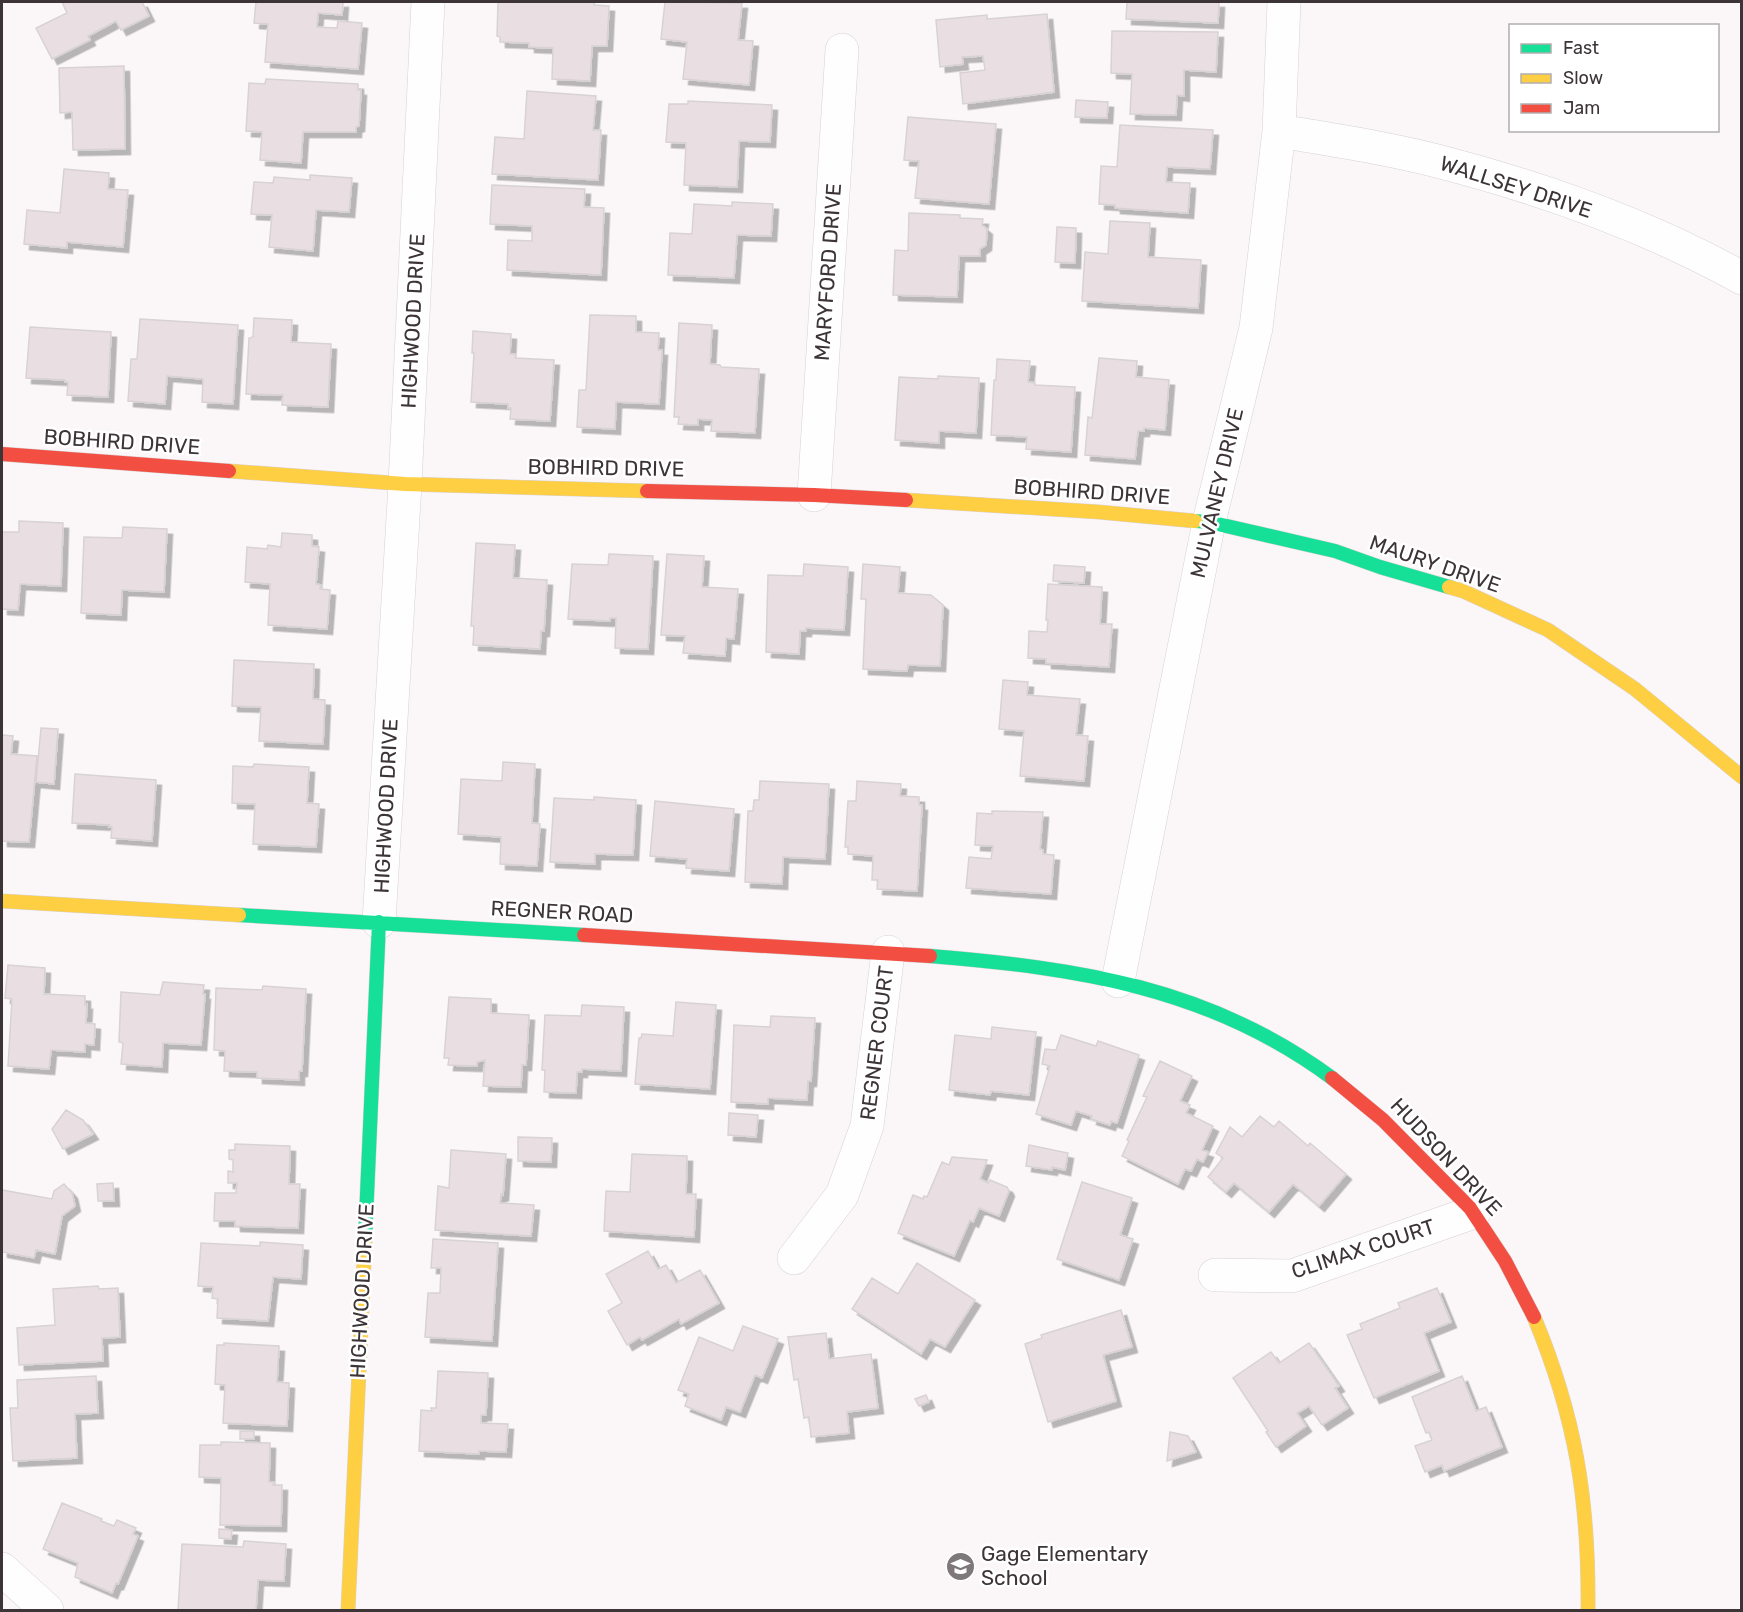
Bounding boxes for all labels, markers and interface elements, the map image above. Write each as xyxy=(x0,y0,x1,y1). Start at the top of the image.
legend xyxy=(1509,24,1719,132)
text: Fast xyxy=(1563,37,1599,59)
text: Slow xyxy=(1563,67,1603,89)
text: Jam xyxy=(1563,97,1600,119)
street label: WALLSEY DRIVE xyxy=(1437,150,1595,223)
street label: MARYFORD DRIVE xyxy=(809,182,846,362)
street label: HIGHWOOD DRIVE xyxy=(395,233,430,409)
street label: MULVANEY DRIVE xyxy=(1185,405,1248,580)
street label: BOBHIRD DRIVE xyxy=(43,424,201,459)
street label: BOBHIRD DRIVE xyxy=(527,454,685,481)
street label: BOBHIRD DRIVE xyxy=(1013,474,1171,509)
street label: MAURY DRIVE xyxy=(1366,529,1504,598)
street label: HIGHWOOD DRIVE xyxy=(368,718,403,894)
street label: REGNER ROAD xyxy=(490,895,634,928)
street label: REGNER COURT xyxy=(855,964,898,1122)
street label: HUDSON DRIVE xyxy=(1386,1093,1507,1221)
street label: HIGHWOOD DRIVE xyxy=(344,1203,379,1379)
street label: CLIMAX COURT xyxy=(1288,1214,1438,1283)
place label: Gage Elementary School xyxy=(981,1541,1149,1590)
school or university icon: Gage Elementary School xyxy=(944,1550,976,1582)

